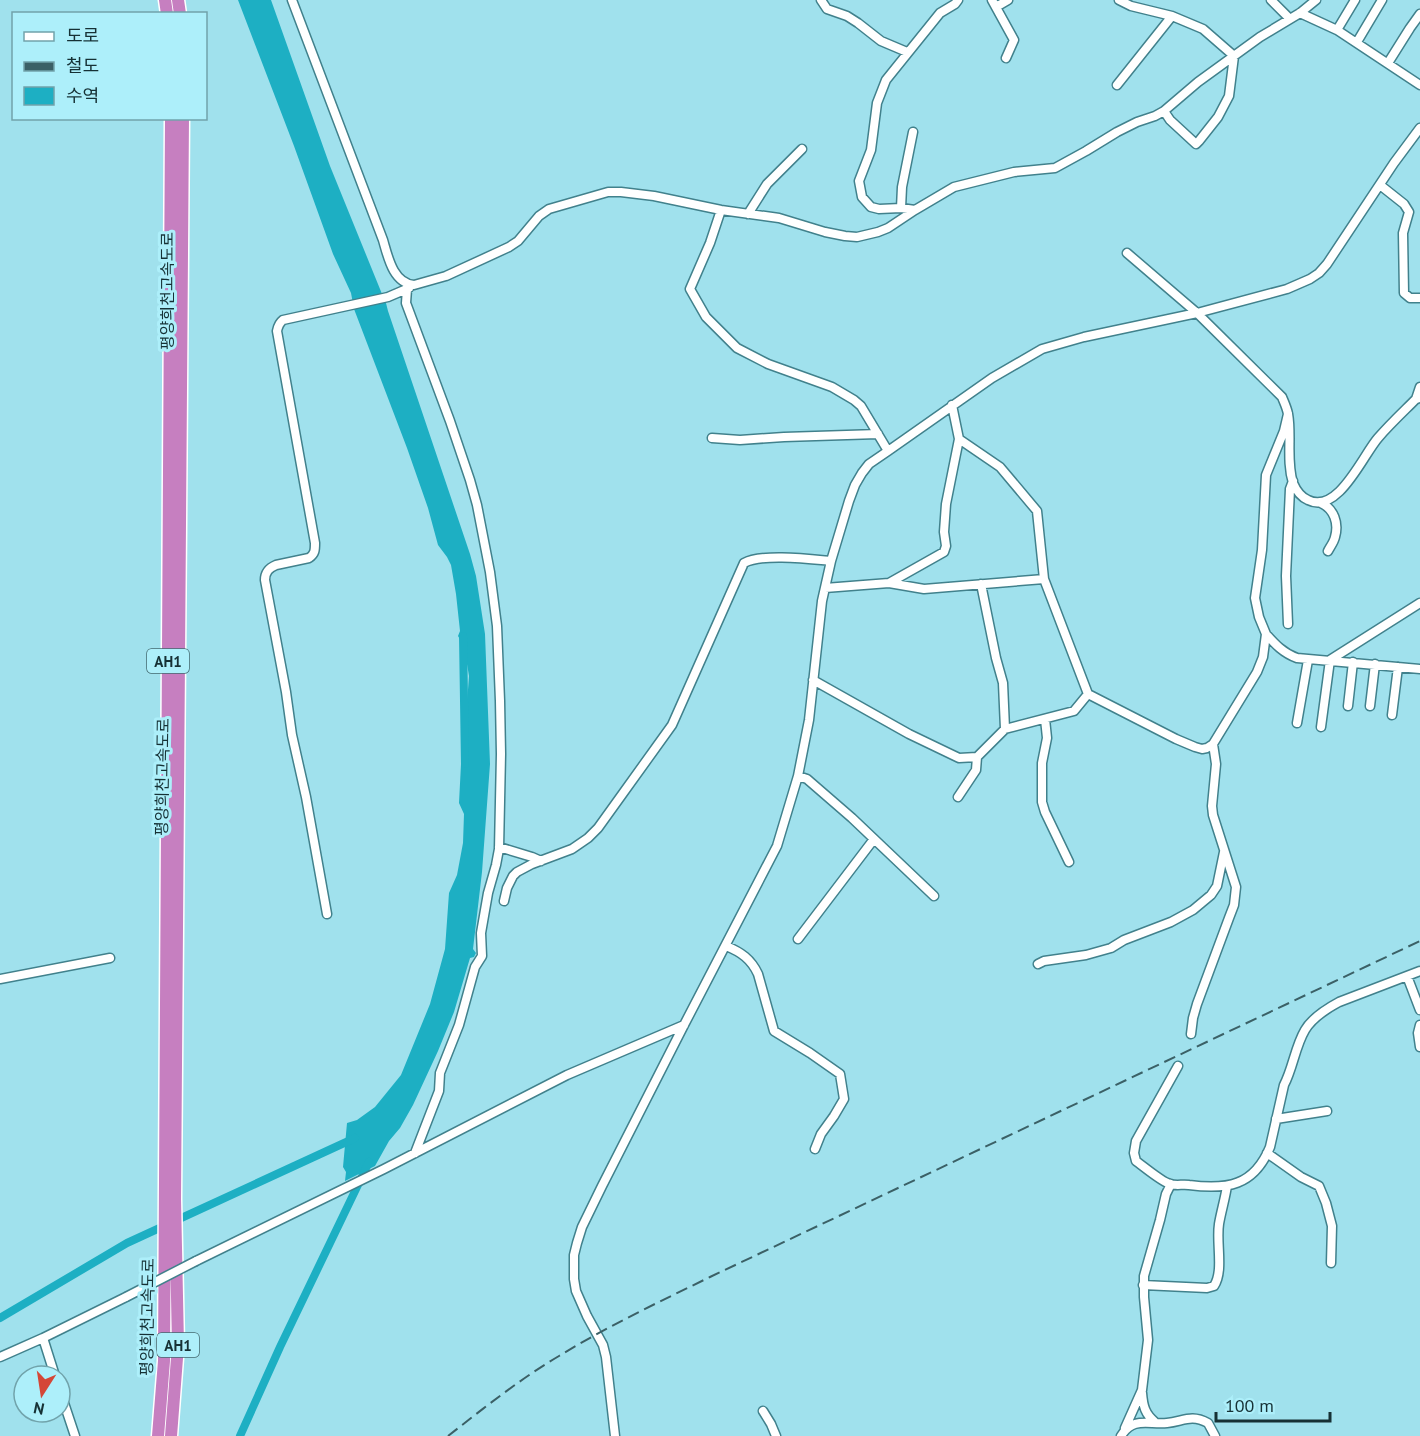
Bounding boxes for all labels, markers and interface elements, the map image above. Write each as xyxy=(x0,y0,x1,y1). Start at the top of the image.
legend xyxy=(12,12,207,120)
text: 도로 xyxy=(66,24,99,47)
text: 철도 xyxy=(66,54,99,77)
text: 수역 xyxy=(66,84,99,107)
street label: 평양희천고속도로 xyxy=(157,232,177,350)
road number: AH1 xyxy=(147,649,189,673)
street label: 평양희천고속도로 xyxy=(151,718,173,836)
street label: 평양희천고속도로 xyxy=(136,1258,158,1376)
road number: AH1 xyxy=(157,1333,199,1357)
north arrow xyxy=(12,1364,72,1424)
scale bar xyxy=(1216,1385,1330,1423)
text: 100 m xyxy=(1225,1394,1274,1417)
text: N xyxy=(32,1398,46,1420)

